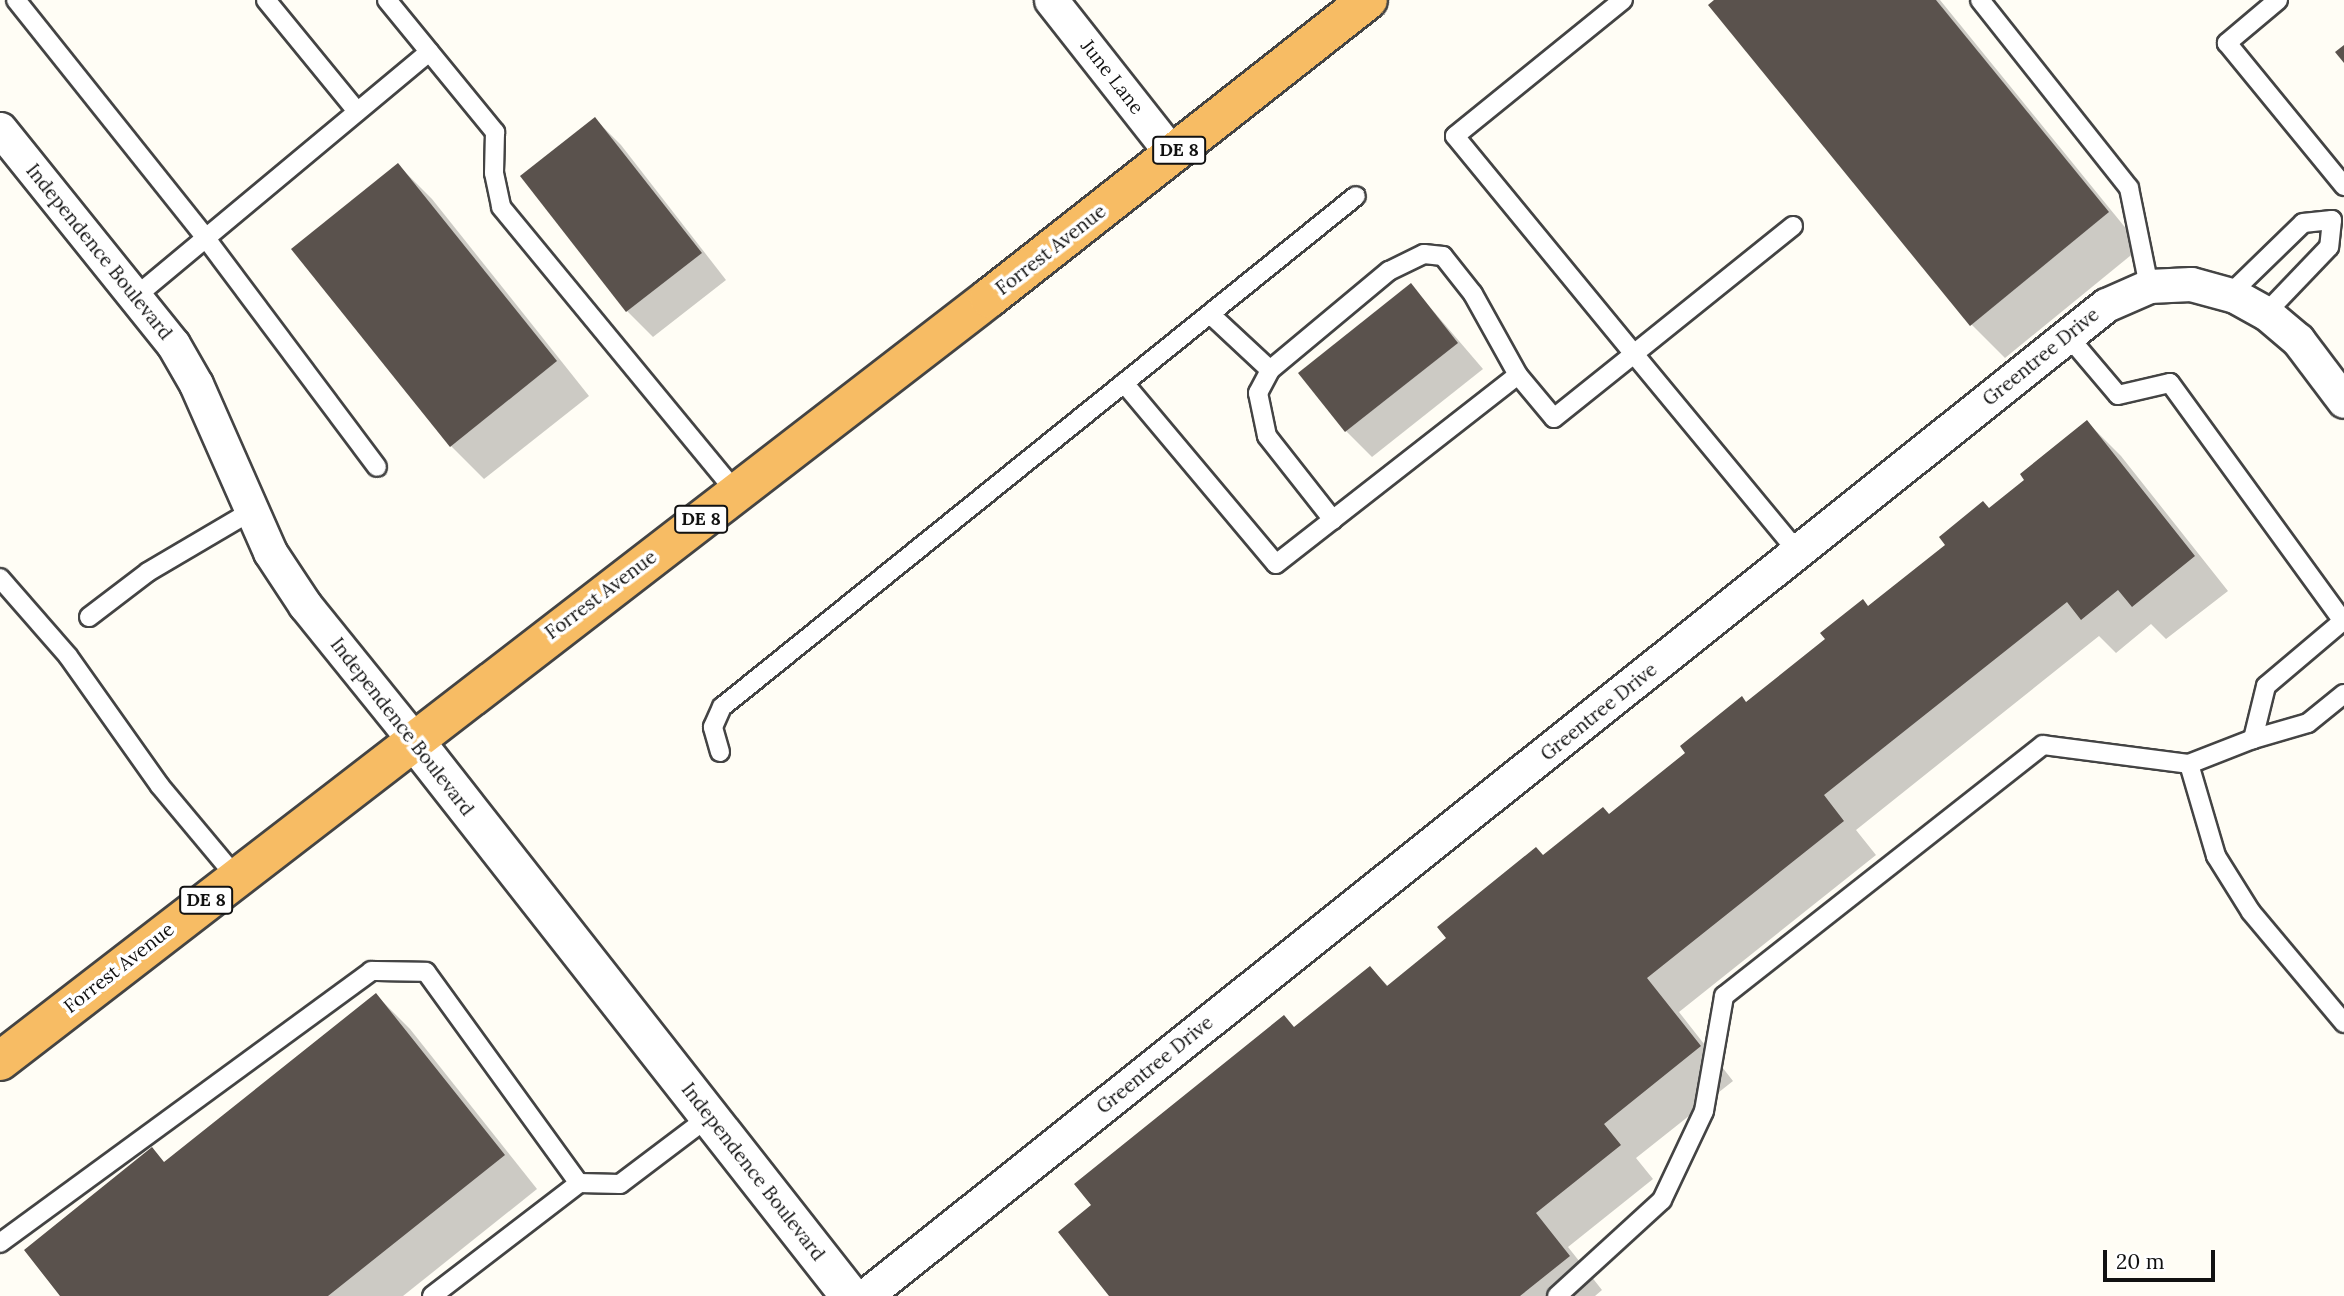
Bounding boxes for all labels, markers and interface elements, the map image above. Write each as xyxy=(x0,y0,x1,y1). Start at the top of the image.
street label: June Lane xyxy=(1076,35,1148,119)
road number: DE 8 xyxy=(1151,135,1207,164)
street label: Independence Boulevard xyxy=(21,160,177,344)
street label: Forrest Avenue xyxy=(991,200,1111,300)
street label: Greentree Drive xyxy=(1978,303,2104,411)
road number: DE 8 xyxy=(673,504,729,534)
street label: Forrest Avenue xyxy=(541,546,661,644)
street label: Independence Boulevard xyxy=(325,634,479,820)
street label: Greentree Drive xyxy=(1536,658,1662,766)
road number: DE 8 xyxy=(178,886,234,915)
street label: Forrest Avenue xyxy=(59,918,179,1018)
street label: Greentree Drive xyxy=(1092,1011,1218,1119)
street label: Independence Boulevard xyxy=(676,1079,830,1265)
scale bar xyxy=(2106,1236,2218,1280)
text: 20 m xyxy=(2116,1248,2165,1275)

